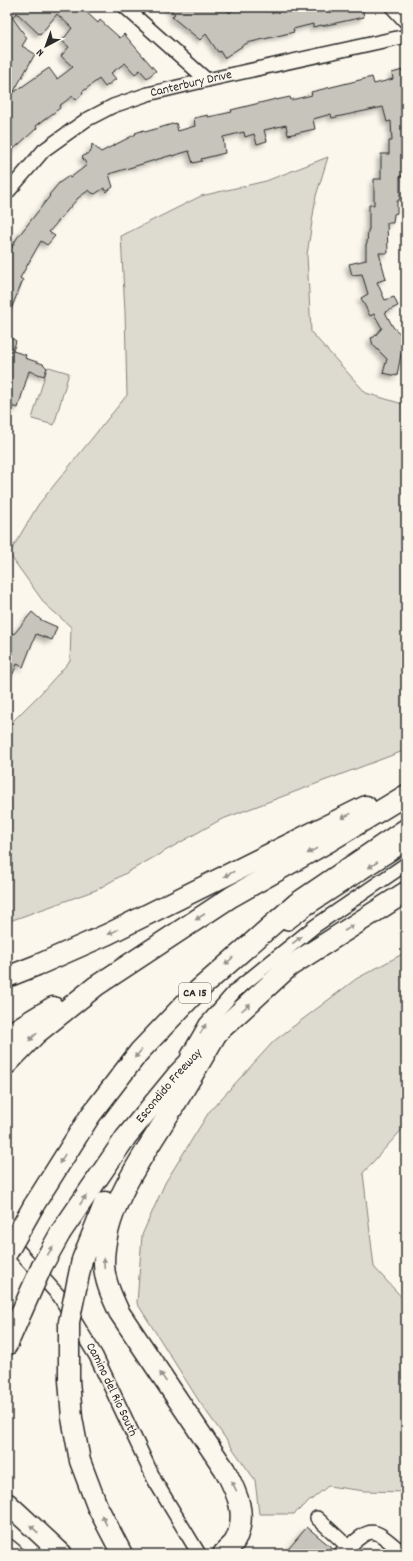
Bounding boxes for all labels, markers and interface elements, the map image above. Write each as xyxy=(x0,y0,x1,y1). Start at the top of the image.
north arrow xyxy=(26,26,66,66)
text: N xyxy=(33,44,48,60)
street label: Canterbury Drive xyxy=(148,65,234,103)
one-way arrow xyxy=(340,813,351,819)
one-way arrow xyxy=(306,848,318,854)
one-way arrow xyxy=(367,861,379,868)
one-way arrow xyxy=(223,870,235,877)
one-way arrow xyxy=(195,913,205,921)
one-way arrow xyxy=(344,925,355,932)
one-way arrow xyxy=(107,929,119,935)
one-way arrow xyxy=(291,936,302,945)
one-way arrow xyxy=(224,957,234,966)
road number: CA 15 xyxy=(179,983,211,1003)
one-way arrow xyxy=(241,1002,251,1011)
one-way arrow xyxy=(199,1023,206,1035)
one-way arrow xyxy=(28,1032,38,1042)
street label: Escondido Freeway xyxy=(131,1044,207,1128)
one-way arrow xyxy=(133,1048,142,1059)
one-way arrow xyxy=(59,1153,66,1165)
one-way arrow xyxy=(79,1195,87,1205)
one-way arrow xyxy=(47,1245,54,1257)
one-way arrow xyxy=(101,1257,108,1269)
street label: Camino del Rio South xyxy=(81,1339,142,1440)
one-way arrow xyxy=(159,1372,167,1383)
one-way arrow xyxy=(230,1480,237,1492)
one-way arrow xyxy=(101,1514,107,1525)
one-way arrow xyxy=(29,1524,40,1533)

